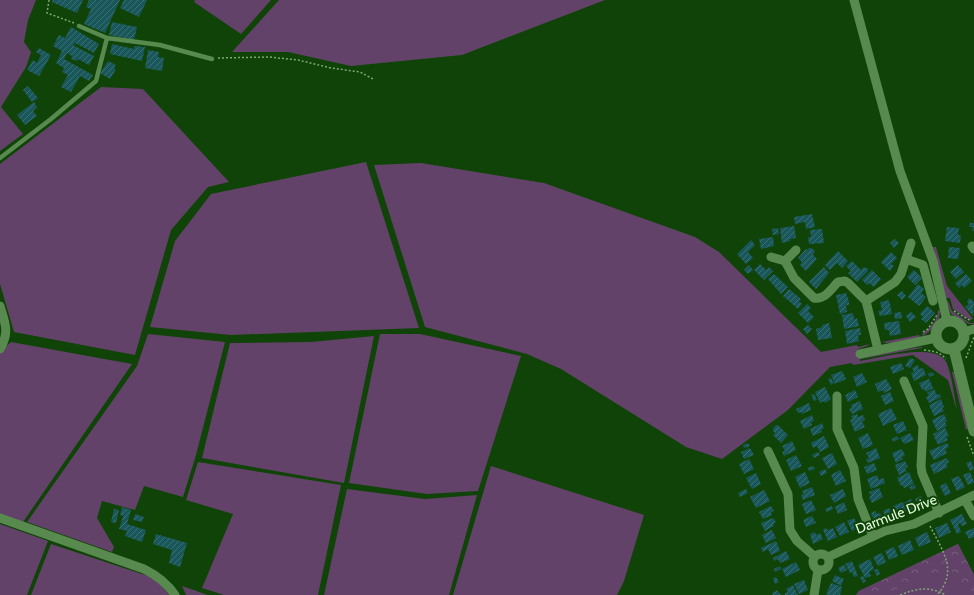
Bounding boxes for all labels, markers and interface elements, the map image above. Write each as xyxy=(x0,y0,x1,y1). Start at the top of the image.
street label: Darmule Drive xyxy=(853,490,939,538)

